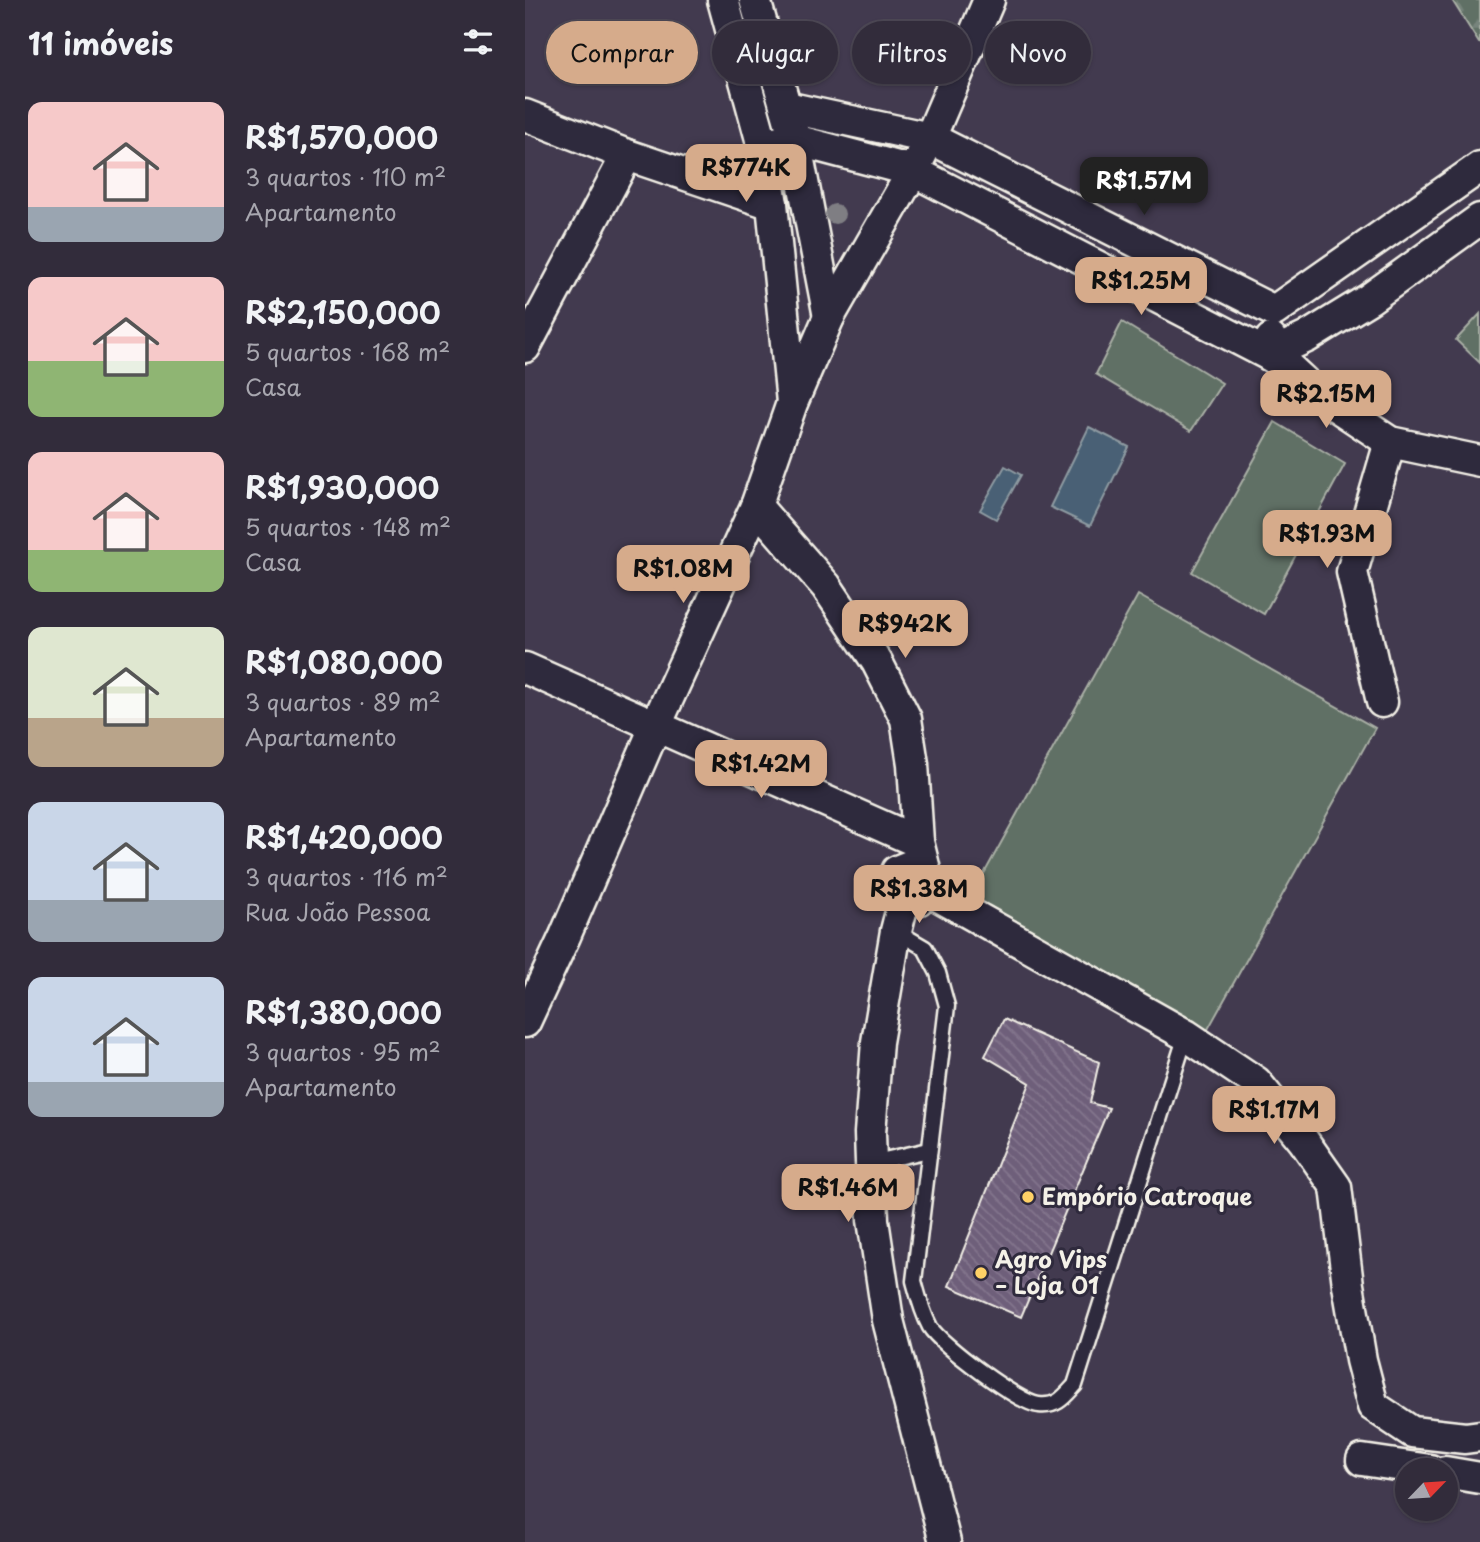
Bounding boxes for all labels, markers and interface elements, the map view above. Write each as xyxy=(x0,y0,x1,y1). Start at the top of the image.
text: 11 imóveis xyxy=(28,20,173,65)
chip: Comprar xyxy=(546,21,698,84)
chip: Alugar xyxy=(712,21,838,84)
chip: Filtros xyxy=(852,21,971,84)
chip: Novo xyxy=(985,21,1091,84)
icon: filters xyxy=(459,23,497,61)
text: R$1,570,000 xyxy=(245,114,438,159)
icon: home xyxy=(84,130,168,214)
pin: R$774K xyxy=(689,144,803,204)
text: R$774K xyxy=(701,149,791,184)
pin: R$1.57M xyxy=(1079,158,1209,217)
text: 3 quartos · 110 m² xyxy=(245,159,446,194)
text: R$1.57M xyxy=(1096,162,1192,197)
text: Apartamento xyxy=(245,194,397,229)
pin: R$1.25M xyxy=(1076,258,1206,317)
text: R$1.25M xyxy=(1091,262,1191,297)
text: R$2,150,000 xyxy=(245,289,441,334)
icon: home xyxy=(84,305,168,389)
text: 5 quartos · 168 m² xyxy=(245,334,450,369)
text: Casa xyxy=(245,369,301,404)
pin: R$2.15M xyxy=(1261,370,1391,430)
text: R$2.15M xyxy=(1276,375,1376,410)
text: R$1,930,000 xyxy=(245,464,439,509)
icon: home xyxy=(84,480,168,564)
text: 5 quartos · 148 m² xyxy=(245,509,451,544)
pin: R$1.93M xyxy=(1262,510,1392,570)
text: R$1.93M xyxy=(1279,515,1375,550)
text: Casa xyxy=(245,544,301,579)
pin: R$1.08M xyxy=(618,546,748,605)
text: R$1.08M xyxy=(633,550,733,585)
pin: R$942K xyxy=(848,600,962,660)
text: R$942K xyxy=(858,605,952,640)
text: R$1,080,000 xyxy=(245,639,443,684)
icon: home xyxy=(84,655,168,739)
text: 3 quartos · 89 m² xyxy=(245,684,441,719)
text: Apartamento xyxy=(245,719,397,754)
pin: R$1.42M xyxy=(696,740,826,800)
text: R$1.42M xyxy=(711,745,811,780)
text: R$1,420,000 xyxy=(245,814,443,859)
icon: home xyxy=(84,830,168,914)
text: 3 quartos · 116 m² xyxy=(245,859,448,894)
pin: R$1.38M xyxy=(854,866,984,925)
text: R$1.38M xyxy=(870,870,968,905)
text: Rua João Pessoa xyxy=(245,894,430,929)
text: R$1,380,000 xyxy=(245,989,442,1034)
icon: home xyxy=(84,1005,168,1089)
text: 3 quartos · 95 m² xyxy=(245,1034,441,1069)
text: Apartamento xyxy=(245,1069,397,1104)
pin: R$1.17M xyxy=(1209,1086,1339,1146)
text: R$1.17M xyxy=(1228,1091,1320,1126)
pin: R$1.46M xyxy=(783,1164,913,1224)
text: R$1.46M xyxy=(798,1169,898,1204)
place label: Empório Catroque xyxy=(1042,1178,1253,1213)
marker: Empório Catroque xyxy=(1020,1189,1036,1205)
place label: Agro Vips – Loja 01 xyxy=(995,1241,1107,1302)
marker: Agro Vips – Loja 01 xyxy=(973,1265,989,1281)
north arrow xyxy=(1395,1458,1458,1521)
map controls xyxy=(1395,1458,1458,1521)

